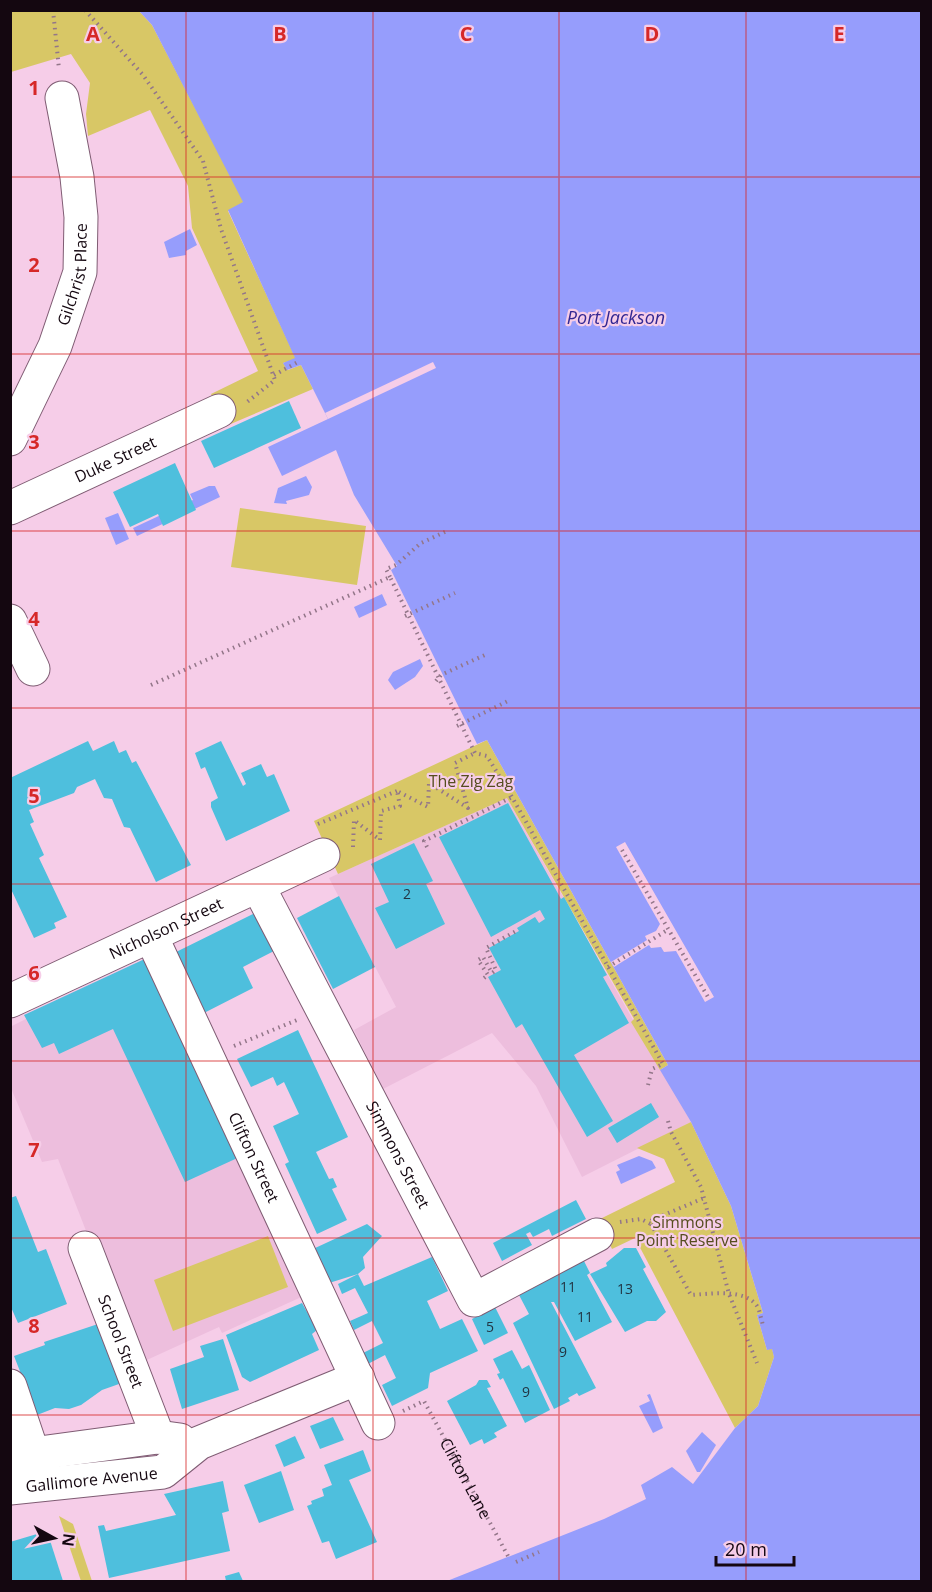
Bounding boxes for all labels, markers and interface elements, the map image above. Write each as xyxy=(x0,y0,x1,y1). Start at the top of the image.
text: A xyxy=(86,20,100,47)
text: B xyxy=(273,20,287,47)
text: C xyxy=(460,20,473,47)
text: D xyxy=(645,20,659,47)
text: E xyxy=(833,20,845,47)
text: 1 xyxy=(28,74,40,101)
street label: Gilchrist Place xyxy=(52,223,92,328)
text: 2 xyxy=(28,251,40,278)
water label: Port Jackson xyxy=(567,305,665,329)
text: 3 xyxy=(28,428,40,455)
street label: Duke Street xyxy=(71,431,160,488)
text: 4 xyxy=(28,605,40,632)
park label: The Zig Zag xyxy=(429,770,514,792)
text: 5 xyxy=(28,782,40,809)
house number: 2 xyxy=(403,884,411,903)
street label: Nicholson Street xyxy=(105,892,227,964)
text: 6 xyxy=(28,959,40,986)
street label: Simmons Street xyxy=(361,1097,435,1212)
street label: Clifton Street xyxy=(224,1108,285,1206)
text: 7 xyxy=(28,1136,40,1163)
park label: Simmons Point Reserve xyxy=(636,1211,738,1251)
house number: 11 xyxy=(560,1277,576,1296)
house number: 13 xyxy=(617,1279,633,1298)
street label: School Street xyxy=(93,1291,149,1391)
house number: 11 xyxy=(577,1307,593,1326)
text: 8 xyxy=(28,1312,40,1339)
house number: 5 xyxy=(486,1317,494,1336)
house number: 9 xyxy=(559,1342,567,1361)
house number: 9 xyxy=(522,1382,530,1401)
street label: Clifton Lane xyxy=(435,1434,497,1522)
street label: Gallimore Avenue xyxy=(25,1462,159,1497)
north arrow xyxy=(24,1508,84,1568)
scale bar xyxy=(716,1529,794,1567)
text: N xyxy=(57,1532,81,1548)
text: 20 m xyxy=(725,1537,767,1561)

